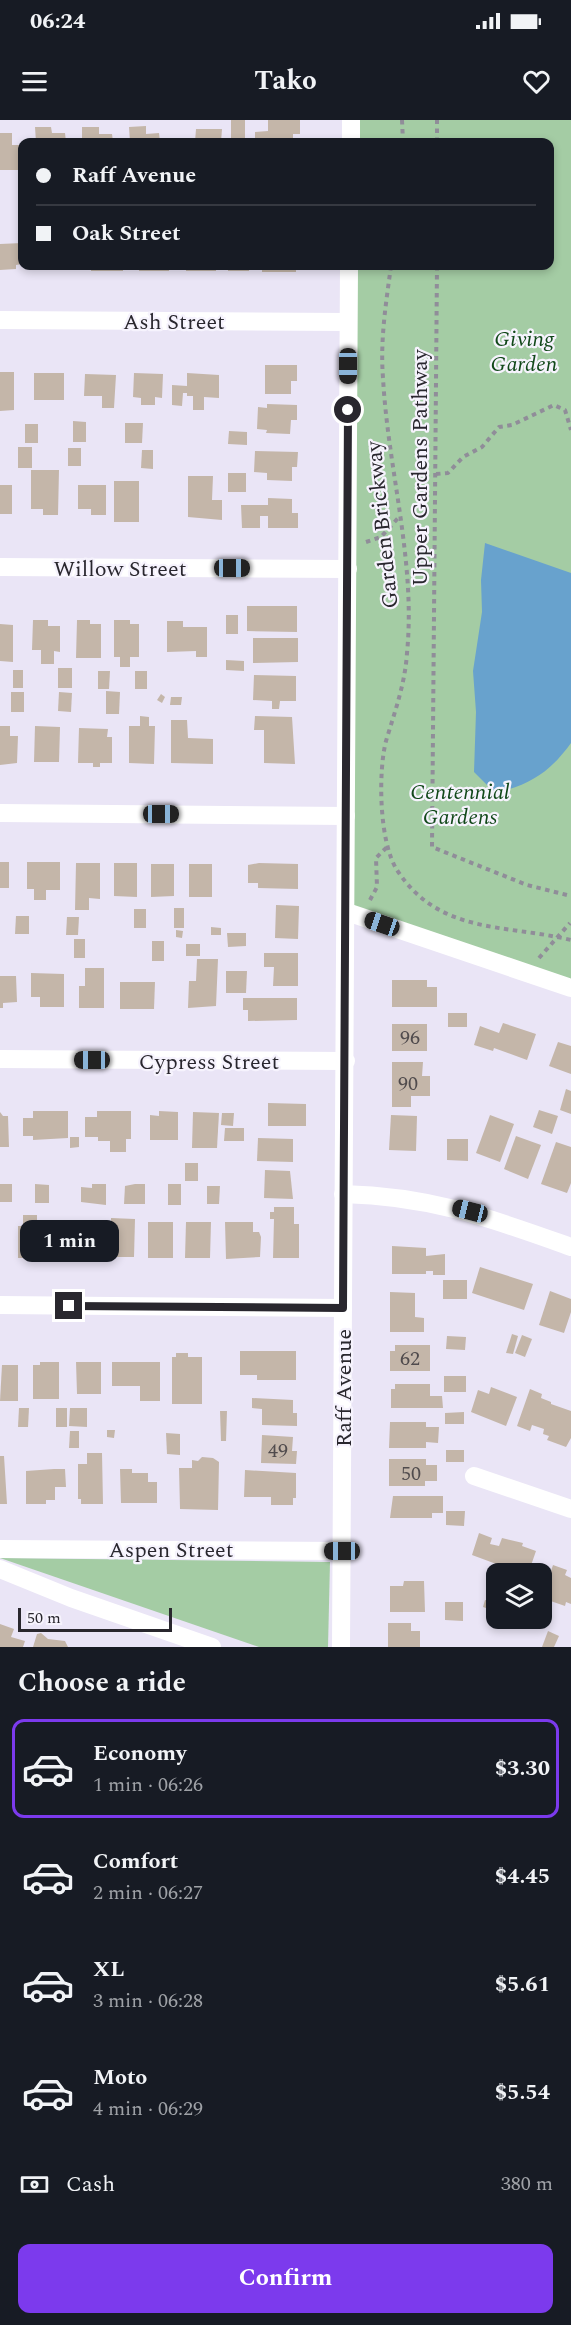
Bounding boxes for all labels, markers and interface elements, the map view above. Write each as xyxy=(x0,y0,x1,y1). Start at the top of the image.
text: 06:24 xyxy=(30,5,85,38)
text: Tako xyxy=(254,60,317,102)
icon: menu xyxy=(18,65,51,98)
icon: heart xyxy=(520,65,553,98)
text: Raff Avenue xyxy=(72,159,196,192)
text: Oak Street xyxy=(72,217,181,250)
street label: Ash Street xyxy=(123,306,225,339)
park label: Giving Garden xyxy=(491,323,558,381)
car xyxy=(339,348,357,384)
street label: Upper Gardens Pathway xyxy=(404,348,437,586)
route start xyxy=(334,396,361,423)
street label: Garden Brickway xyxy=(357,438,408,610)
street label: Willow Street xyxy=(54,553,187,586)
car xyxy=(214,559,250,577)
park label: Centennial Gardens xyxy=(410,776,510,834)
car xyxy=(143,805,179,823)
car xyxy=(362,910,402,938)
house number: 96 xyxy=(400,1023,420,1053)
street label: Cypress Street xyxy=(139,1046,279,1079)
car xyxy=(74,1051,110,1069)
house number: 90 xyxy=(398,1069,418,1099)
car xyxy=(450,1198,490,1224)
callout: 1 min xyxy=(20,1219,118,1261)
text: 1 min xyxy=(43,1226,96,1256)
route end xyxy=(55,1292,82,1319)
street label: Raff Avenue xyxy=(328,1329,361,1447)
house number: 62 xyxy=(400,1344,420,1374)
house number: 49 xyxy=(268,1436,288,1466)
house number: 50 xyxy=(401,1459,421,1489)
street label: Aspen Street xyxy=(108,1534,234,1567)
car xyxy=(324,1542,360,1560)
map controls xyxy=(486,1563,552,1629)
button: layers xyxy=(486,1563,552,1629)
scale bar xyxy=(18,1605,172,1632)
text: 50 m xyxy=(27,1606,61,1630)
text: Choose a ride xyxy=(18,1662,186,1704)
text: Economy xyxy=(93,1737,186,1770)
icon: car xyxy=(21,1742,75,1796)
text: $3.30 xyxy=(495,1752,550,1785)
text: 1 min · 06:26 xyxy=(93,1770,203,1800)
text: Comfort xyxy=(93,1845,178,1878)
icon: car xyxy=(21,1850,75,1904)
text: $4.45 xyxy=(495,1860,550,1893)
text: 2 min · 06:27 xyxy=(93,1878,203,1908)
text: XL xyxy=(93,1953,124,1986)
icon: car xyxy=(21,1958,75,2012)
text: $5.61 xyxy=(495,1968,550,2001)
text: 3 min · 06:28 xyxy=(93,1986,203,2016)
text: Moto xyxy=(93,2061,147,2094)
icon: car xyxy=(21,2066,75,2120)
text: $5.54 xyxy=(495,2076,550,2109)
text: 4 min · 06:29 xyxy=(93,2094,203,2124)
icon: cash xyxy=(18,2168,51,2201)
text: Cash xyxy=(66,2168,115,2201)
text: 380 m xyxy=(501,2169,553,2199)
button: Confirm xyxy=(18,2244,553,2313)

